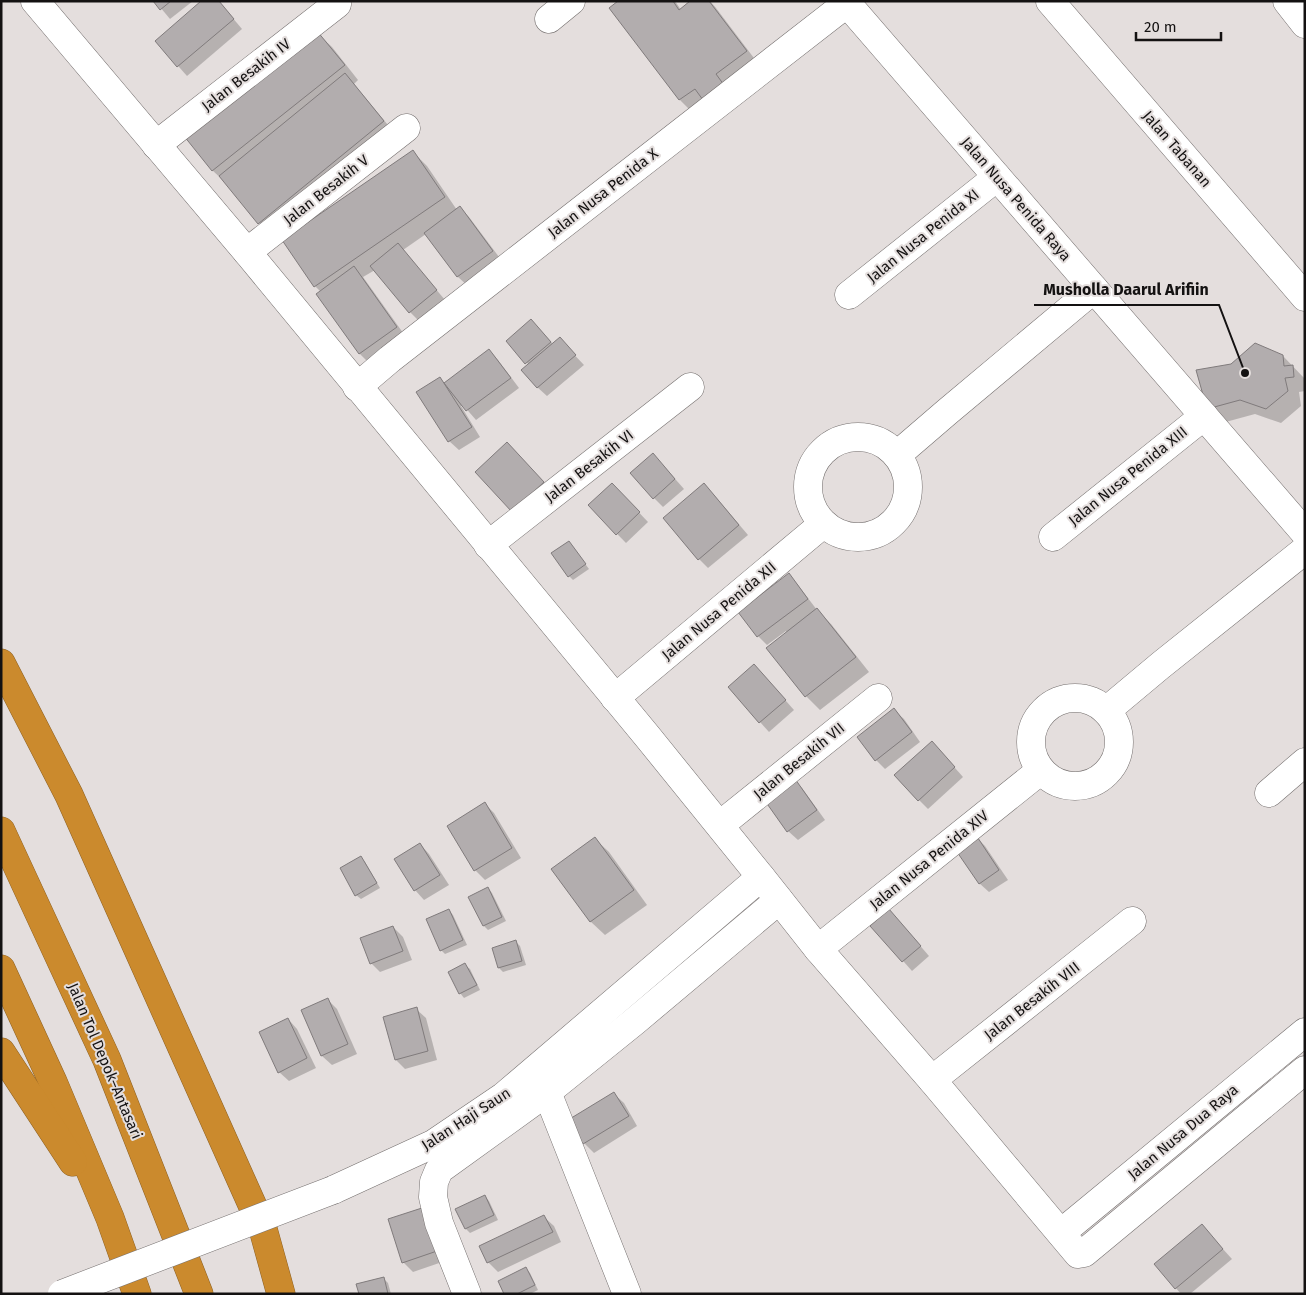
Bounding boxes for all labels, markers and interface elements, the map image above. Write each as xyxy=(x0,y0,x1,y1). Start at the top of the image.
scale bar xyxy=(1136,10,1221,42)
text: 20 m xyxy=(1144,18,1177,36)
street label: Jalan Besakih IV xyxy=(198,34,294,115)
street label: Jalan Tabanan xyxy=(1139,107,1215,191)
street label: Jalan Nusa Penida Raya xyxy=(957,133,1075,265)
street label: Jalan Nusa Penida X xyxy=(544,144,662,241)
street label: Jalan Besakih V xyxy=(280,151,373,229)
street label: Jalan Nusa Penida XI xyxy=(863,185,983,287)
callout: Musholla Daarul Arifiin xyxy=(1034,274,1219,305)
text: Musholla Daarul Arifiin xyxy=(1043,280,1209,299)
street label: Jalan Nusa Penida XIII xyxy=(1065,423,1191,529)
street label: Jalan Besakih VI xyxy=(541,426,637,506)
street label: Jalan Nusa Penida XII xyxy=(658,558,780,664)
street label: Jalan Besakih VII xyxy=(750,719,848,803)
street label: Jalan Nusa Penida XIV xyxy=(866,806,992,913)
street label: Jalan Besakih VIII xyxy=(981,958,1083,1044)
street label: Jalan Tol Depok–Antasari xyxy=(64,980,146,1142)
street label: Jalan Nusa Dua Raya xyxy=(1124,1081,1242,1183)
street label: Jalan Haji Saun xyxy=(418,1084,514,1154)

